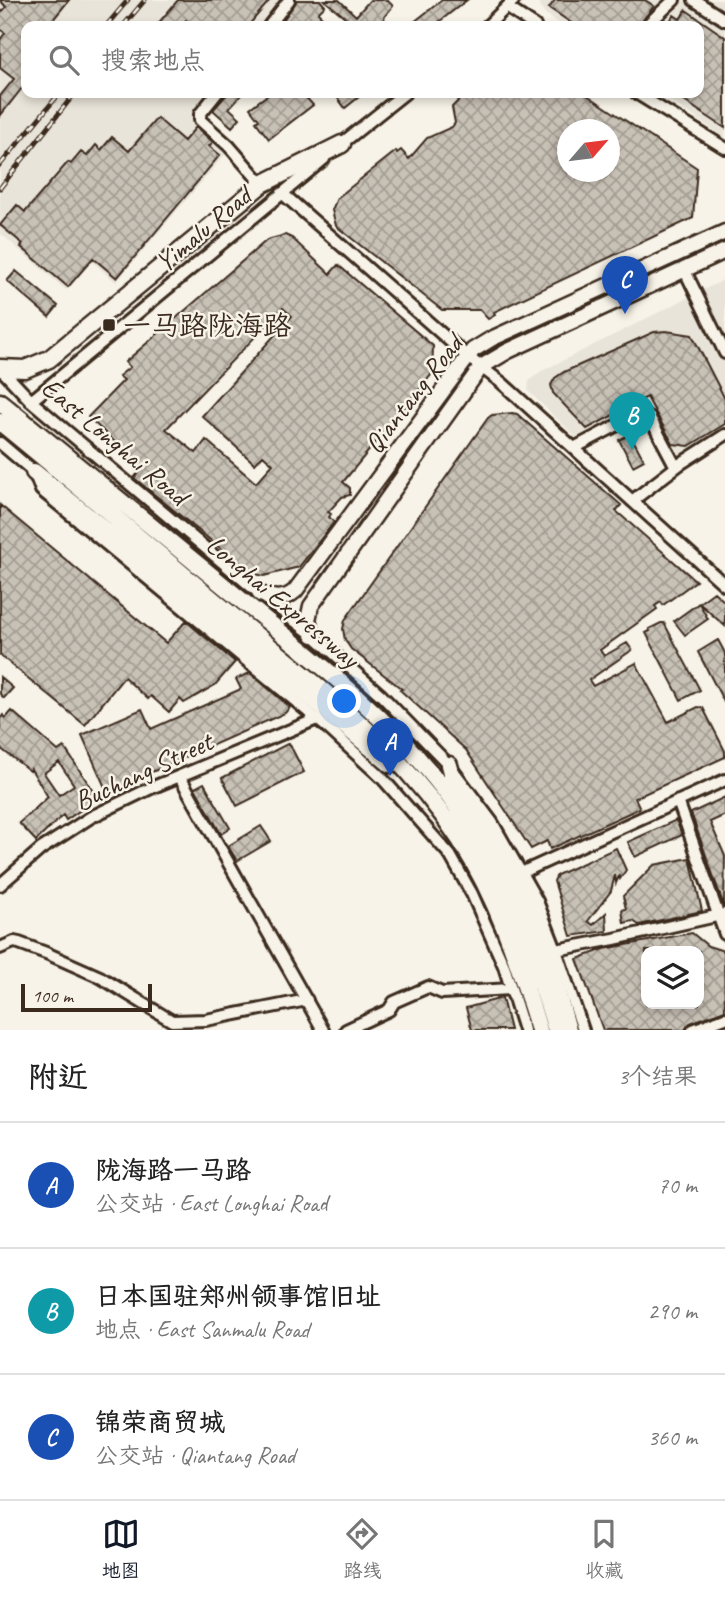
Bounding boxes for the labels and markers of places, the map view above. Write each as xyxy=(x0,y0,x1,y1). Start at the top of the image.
pin: C xyxy=(602,256,648,314)
place label: 一马路陇海路 xyxy=(123,308,291,343)
marker: 一马路陇海路 xyxy=(101,317,117,333)
pin: B xyxy=(609,392,655,450)
pin: A xyxy=(367,718,413,776)

